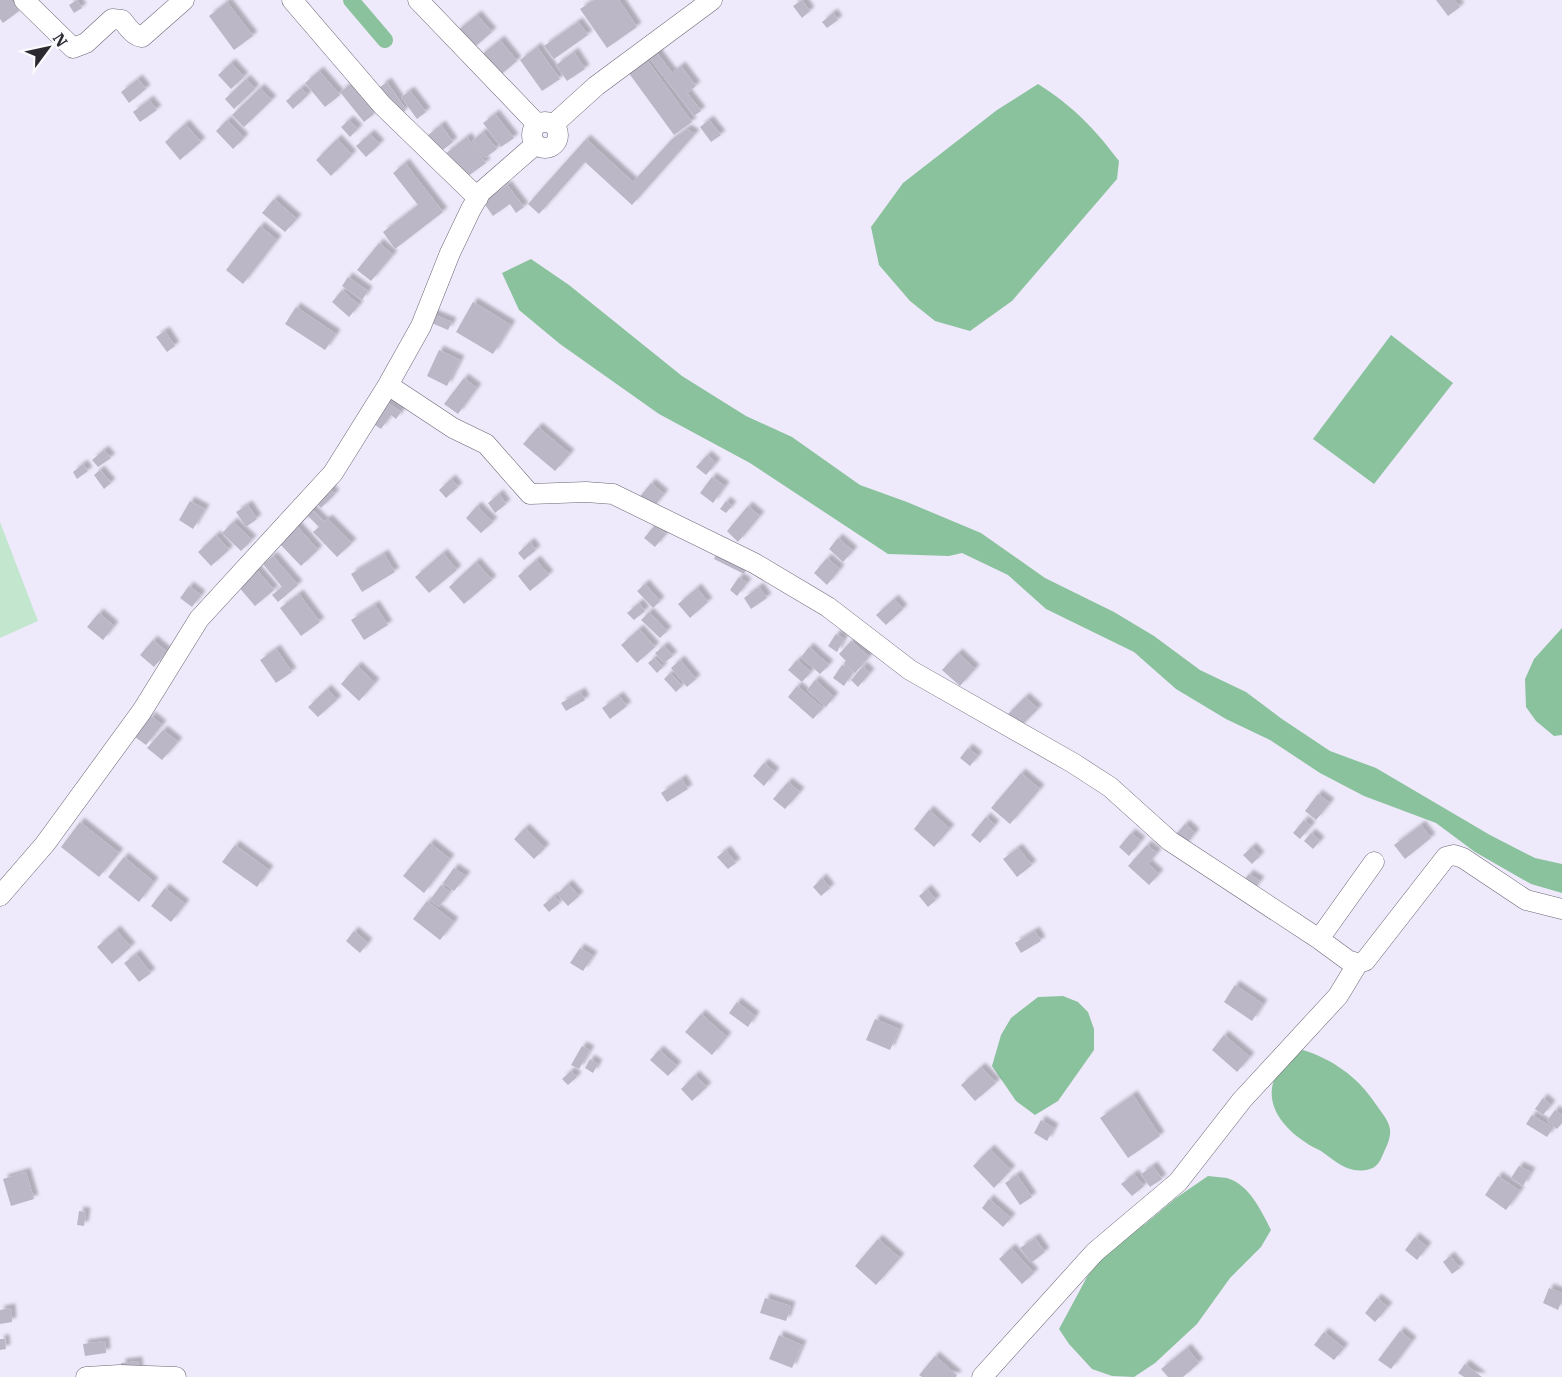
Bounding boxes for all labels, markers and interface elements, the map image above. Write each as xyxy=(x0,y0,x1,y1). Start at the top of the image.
north arrow xyxy=(18,18,78,78)
text: N xyxy=(49,29,72,51)

